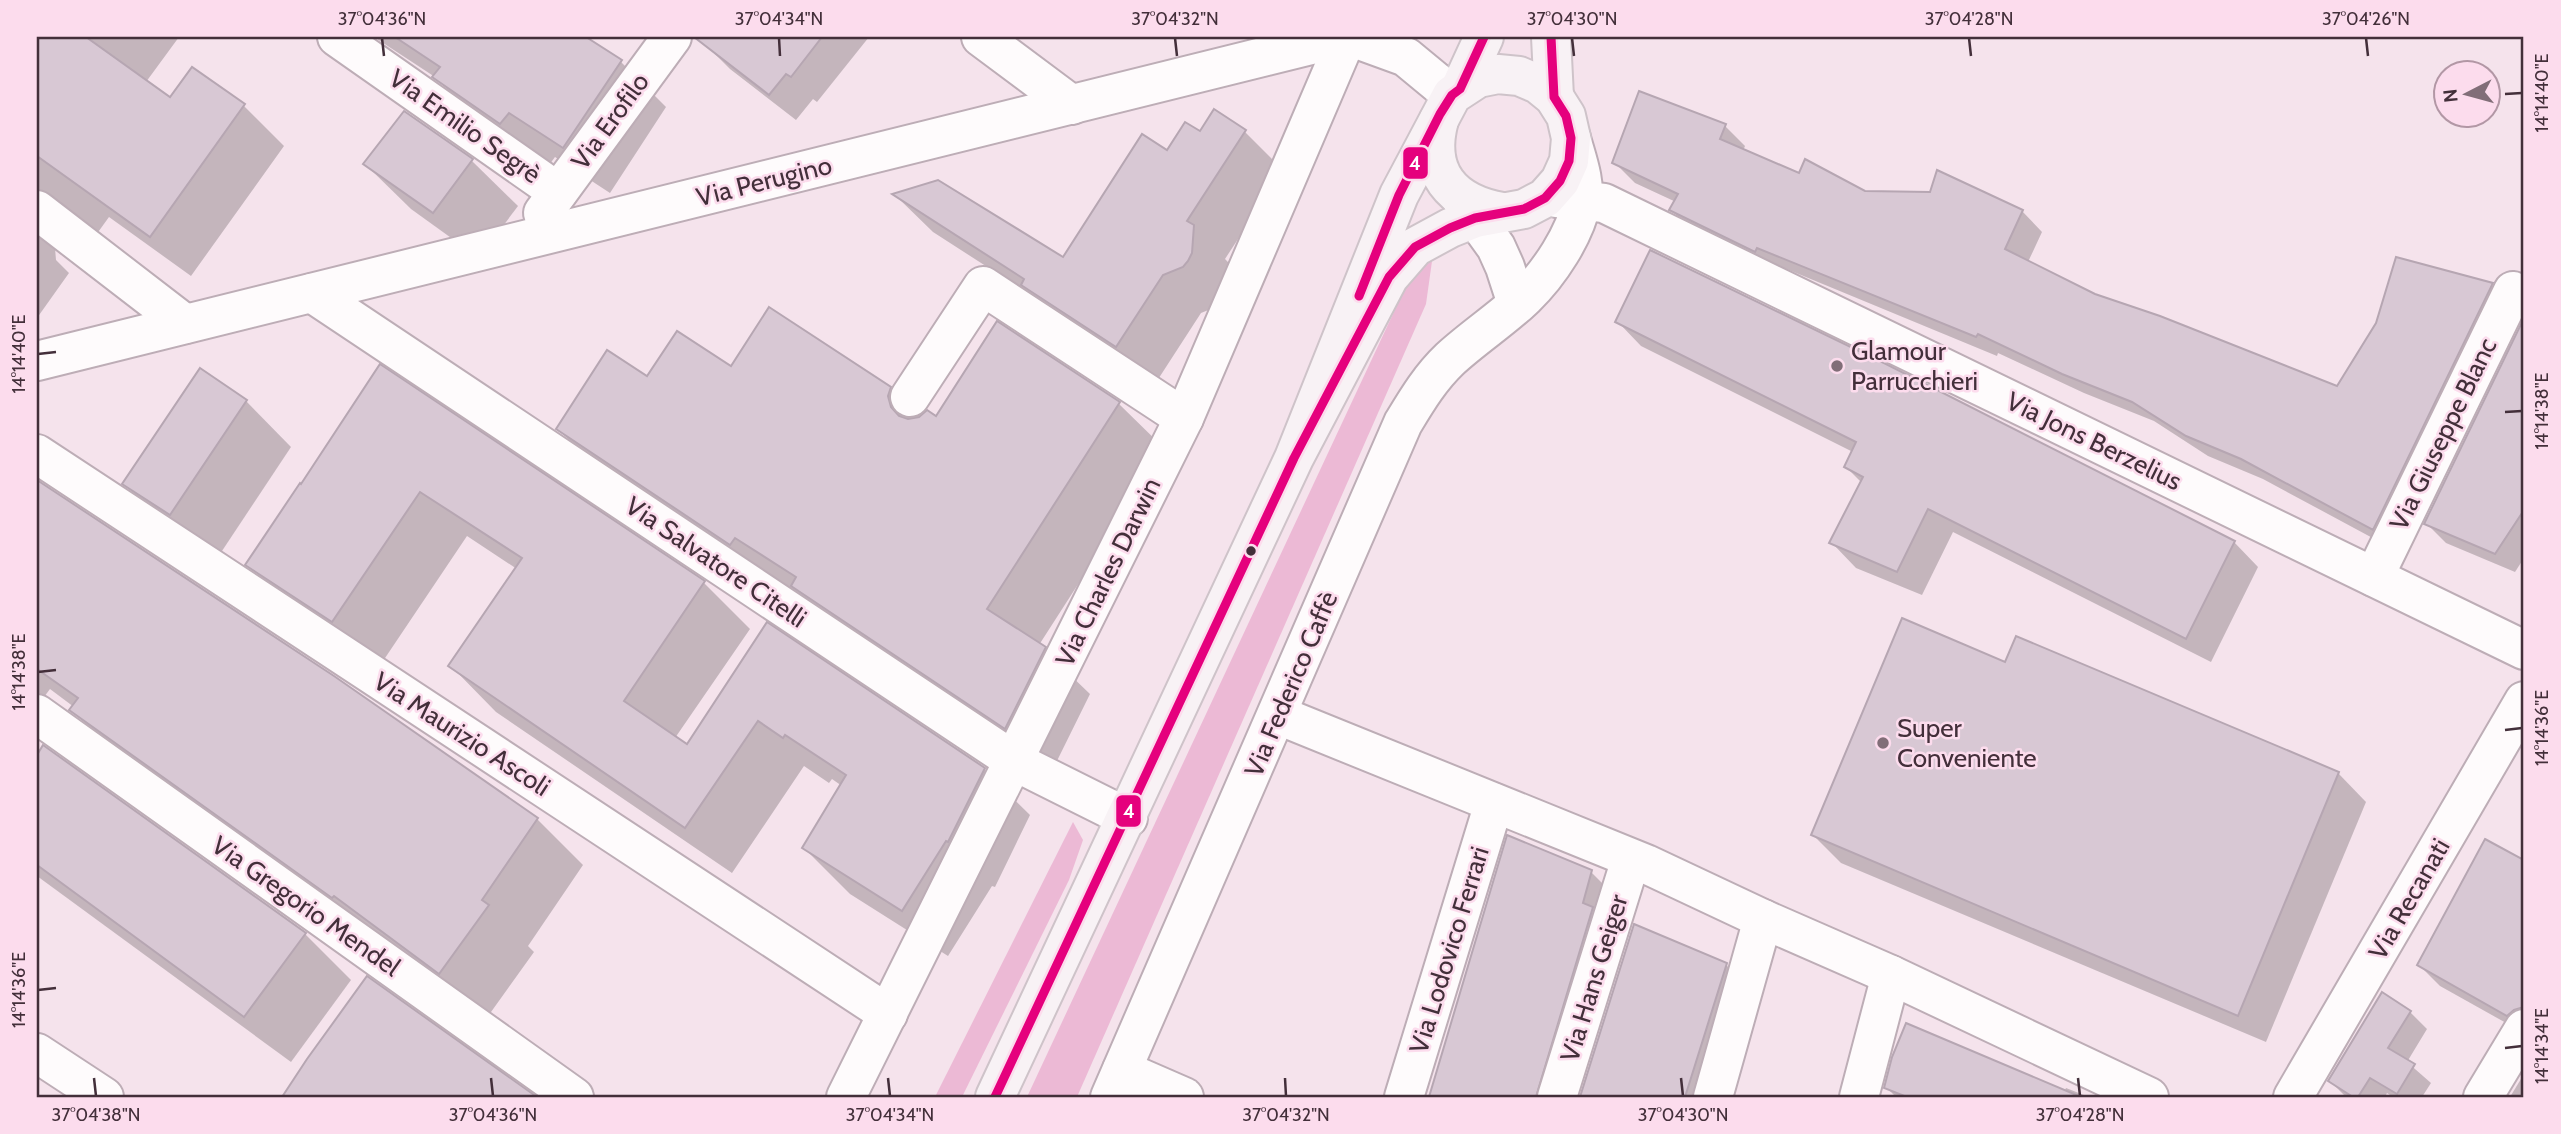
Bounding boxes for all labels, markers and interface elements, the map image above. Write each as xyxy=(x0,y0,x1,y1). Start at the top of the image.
text: 37°04'36"N xyxy=(338,8,426,30)
text: 37°04'34"N xyxy=(735,8,823,30)
text: 37°04'32"N xyxy=(1131,8,1219,30)
text: 37°04'30"N xyxy=(1527,8,1617,30)
text: 37°04'28"N xyxy=(1925,8,2013,30)
text: 37°04'26"N xyxy=(2322,8,2410,30)
text: 14°14'40"E xyxy=(2531,54,2553,132)
north arrow xyxy=(2432,60,2502,130)
street label: Via Emilio Segrè xyxy=(383,62,547,190)
street label: Via Erofilo xyxy=(564,66,656,176)
text: N xyxy=(2438,88,2463,104)
line badge: 4 xyxy=(1402,146,1429,180)
street label: Via Perugino xyxy=(693,149,835,213)
text: 4 xyxy=(1409,152,1421,175)
text: 14°14'40"E xyxy=(8,315,30,393)
street label: Via Giuseppe Blanc xyxy=(2383,333,2503,535)
place label: Glamour Parrucchieri xyxy=(1851,335,1978,397)
marker: Glamour Parrucchieri xyxy=(1829,358,1845,374)
text: 14°14'38"E xyxy=(2531,373,2553,449)
street label: Via Jons Berzelius xyxy=(2001,385,2187,497)
street label: Via Charles Darwin xyxy=(1048,472,1168,672)
street label: Via Salvatore Citelli xyxy=(619,490,813,634)
unlabelled marker xyxy=(1244,544,1258,558)
street label: Via Federico Caffè xyxy=(1237,586,1345,782)
text: 14°14'38"E xyxy=(8,634,30,710)
street label: Via Maurizio Ascoli xyxy=(368,665,556,803)
text: 14°14'36"E xyxy=(2531,690,2553,766)
place label: Super Conveniente xyxy=(1897,712,2037,774)
marker: Super Conveniente xyxy=(1875,735,1891,751)
line badge: 4 xyxy=(1115,794,1142,828)
text: 4 xyxy=(1123,800,1135,823)
street label: Via Gregorio Mendel xyxy=(205,829,407,983)
street label: Via Recanati xyxy=(2361,833,2457,965)
street label: Via Lodovico Ferrari xyxy=(1402,843,1496,1057)
street label: Via Hans Geiger xyxy=(1553,890,1635,1066)
text: 14°14'36"E xyxy=(8,952,30,1028)
text: 14°14'34"E xyxy=(2531,1008,2553,1084)
text: 37°04'38"N xyxy=(52,1104,141,1126)
text: 37°04'36"N xyxy=(449,1104,537,1126)
text: 37°04'34"N xyxy=(846,1104,934,1126)
text: 37°04'32"N xyxy=(1242,1104,1330,1126)
text: 37°04'30"N xyxy=(1638,1104,1728,1126)
text: 37°04'28"N xyxy=(2036,1104,2124,1126)

